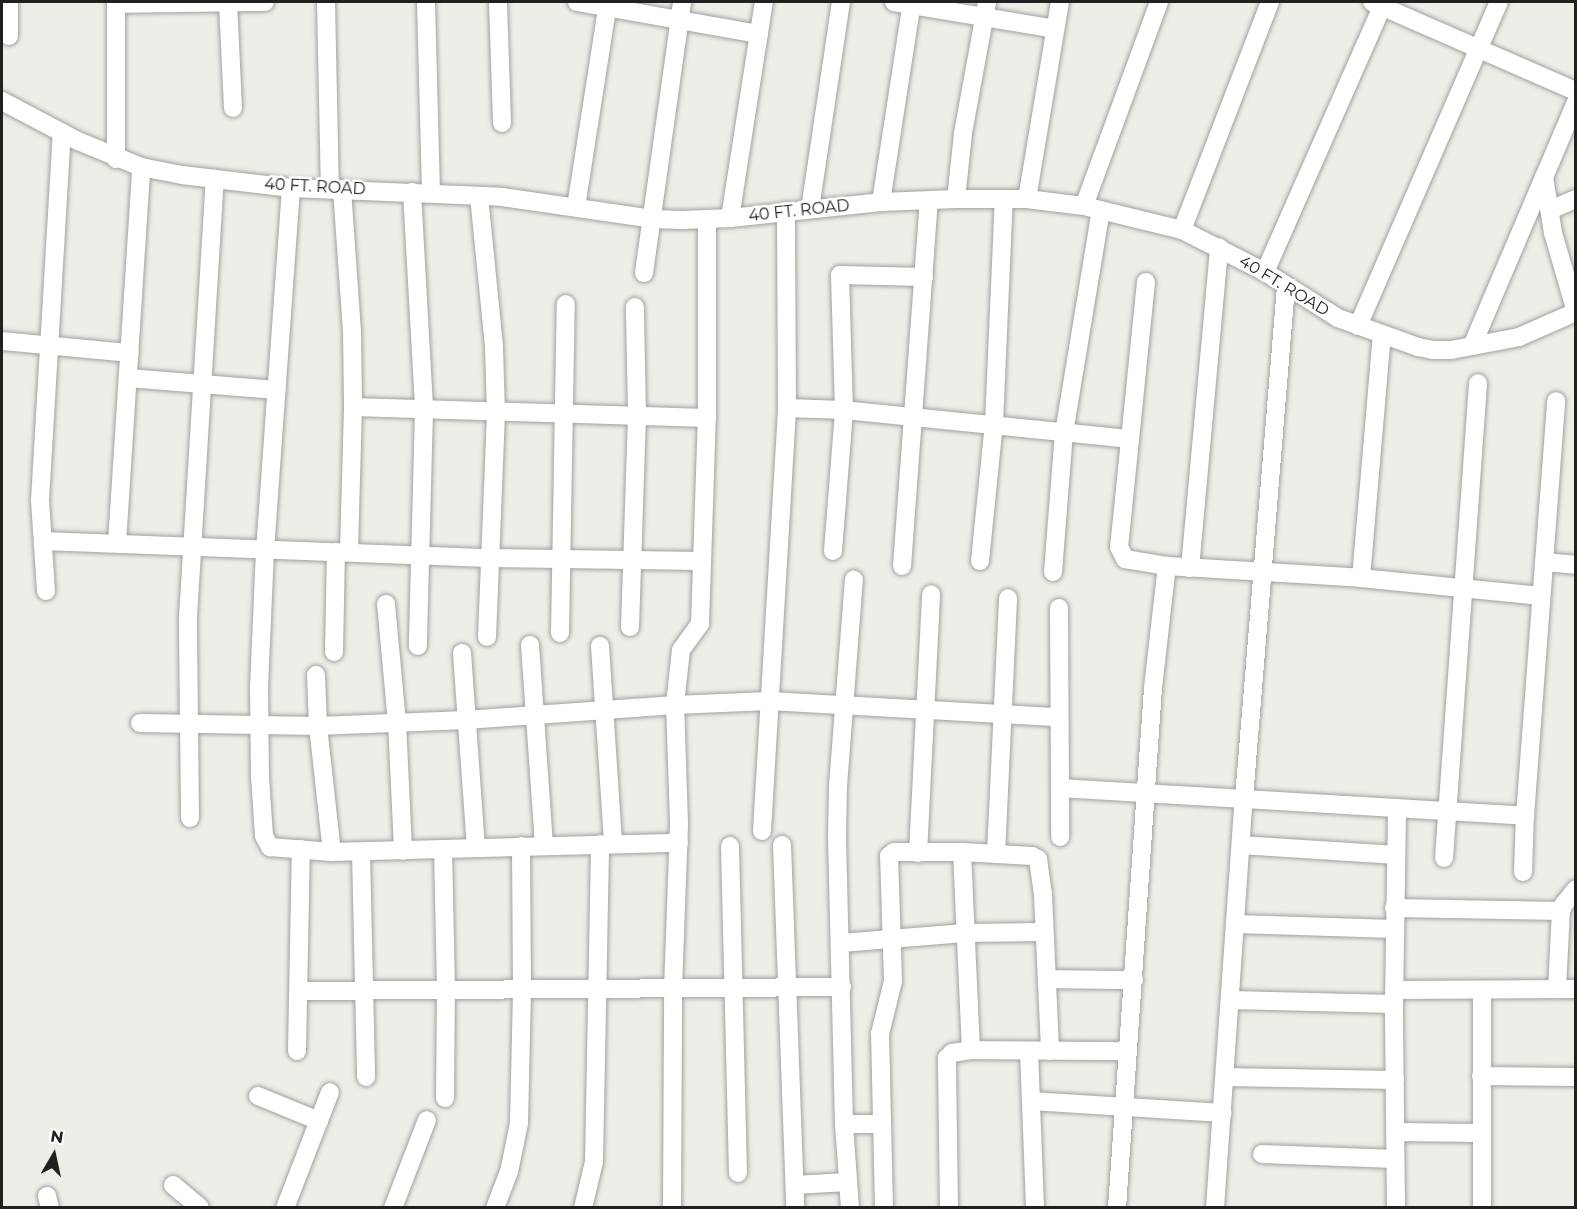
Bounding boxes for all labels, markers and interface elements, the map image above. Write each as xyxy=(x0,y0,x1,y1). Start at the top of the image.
street label: 40 FT. ROAD xyxy=(264,175,366,199)
street label: 40 FT. ROAD xyxy=(748,196,850,226)
street label: 40 FT. ROAD xyxy=(1236,252,1332,320)
north arrow xyxy=(24,1125,84,1185)
text: N xyxy=(49,1126,65,1147)

